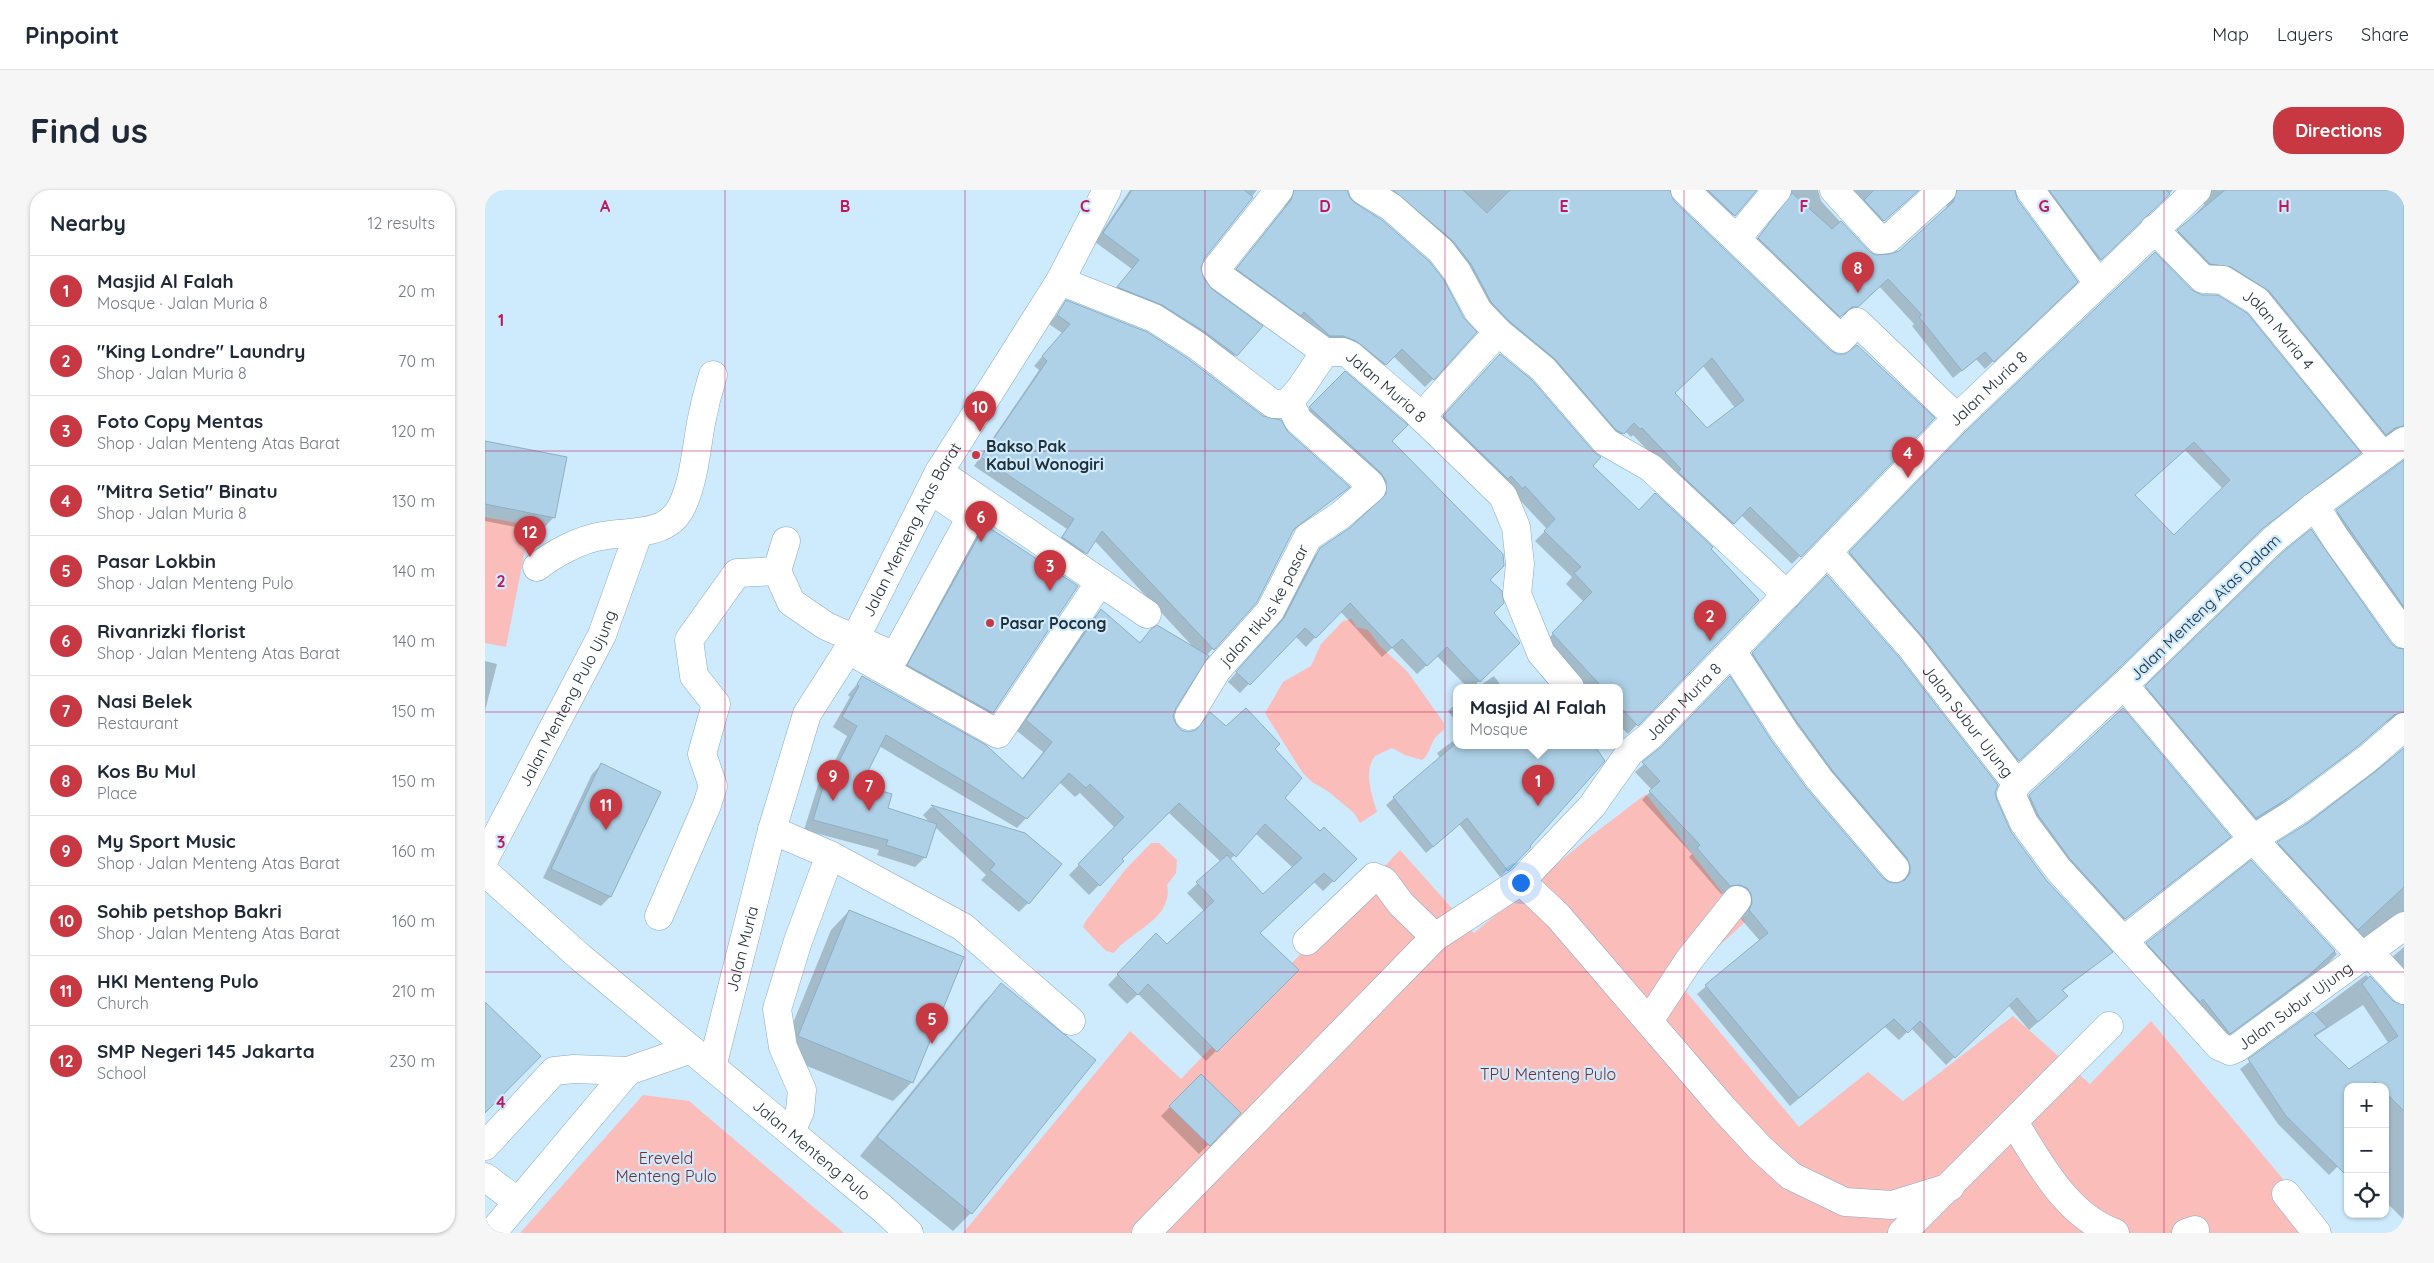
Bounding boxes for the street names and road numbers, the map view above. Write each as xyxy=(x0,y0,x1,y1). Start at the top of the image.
street label: Jalan Muria 4 xyxy=(2239,285,2318,373)
street label: Jalan Muria 8 xyxy=(1342,346,1431,427)
street label: Jalan Muria 8 xyxy=(1945,347,2031,430)
street label: Jalan Menteng Atas Barat xyxy=(858,438,965,620)
street label: Jalan Menteng Atas Dalam xyxy=(2125,530,2285,684)
street label: jalan tikus ke pasar xyxy=(1215,541,1313,671)
street label: Jalan Menteng Pulo Ujung xyxy=(514,607,620,790)
street label: Jalan Muria 8 xyxy=(1641,659,1725,745)
street label: Jalan Subur Ujung xyxy=(1918,660,2018,781)
street label: Jalan Muria xyxy=(722,904,762,994)
street label: Jalan Subur Ujung xyxy=(2233,957,2356,1054)
street label: Jalan Menteng Pulo xyxy=(749,1095,875,1204)

